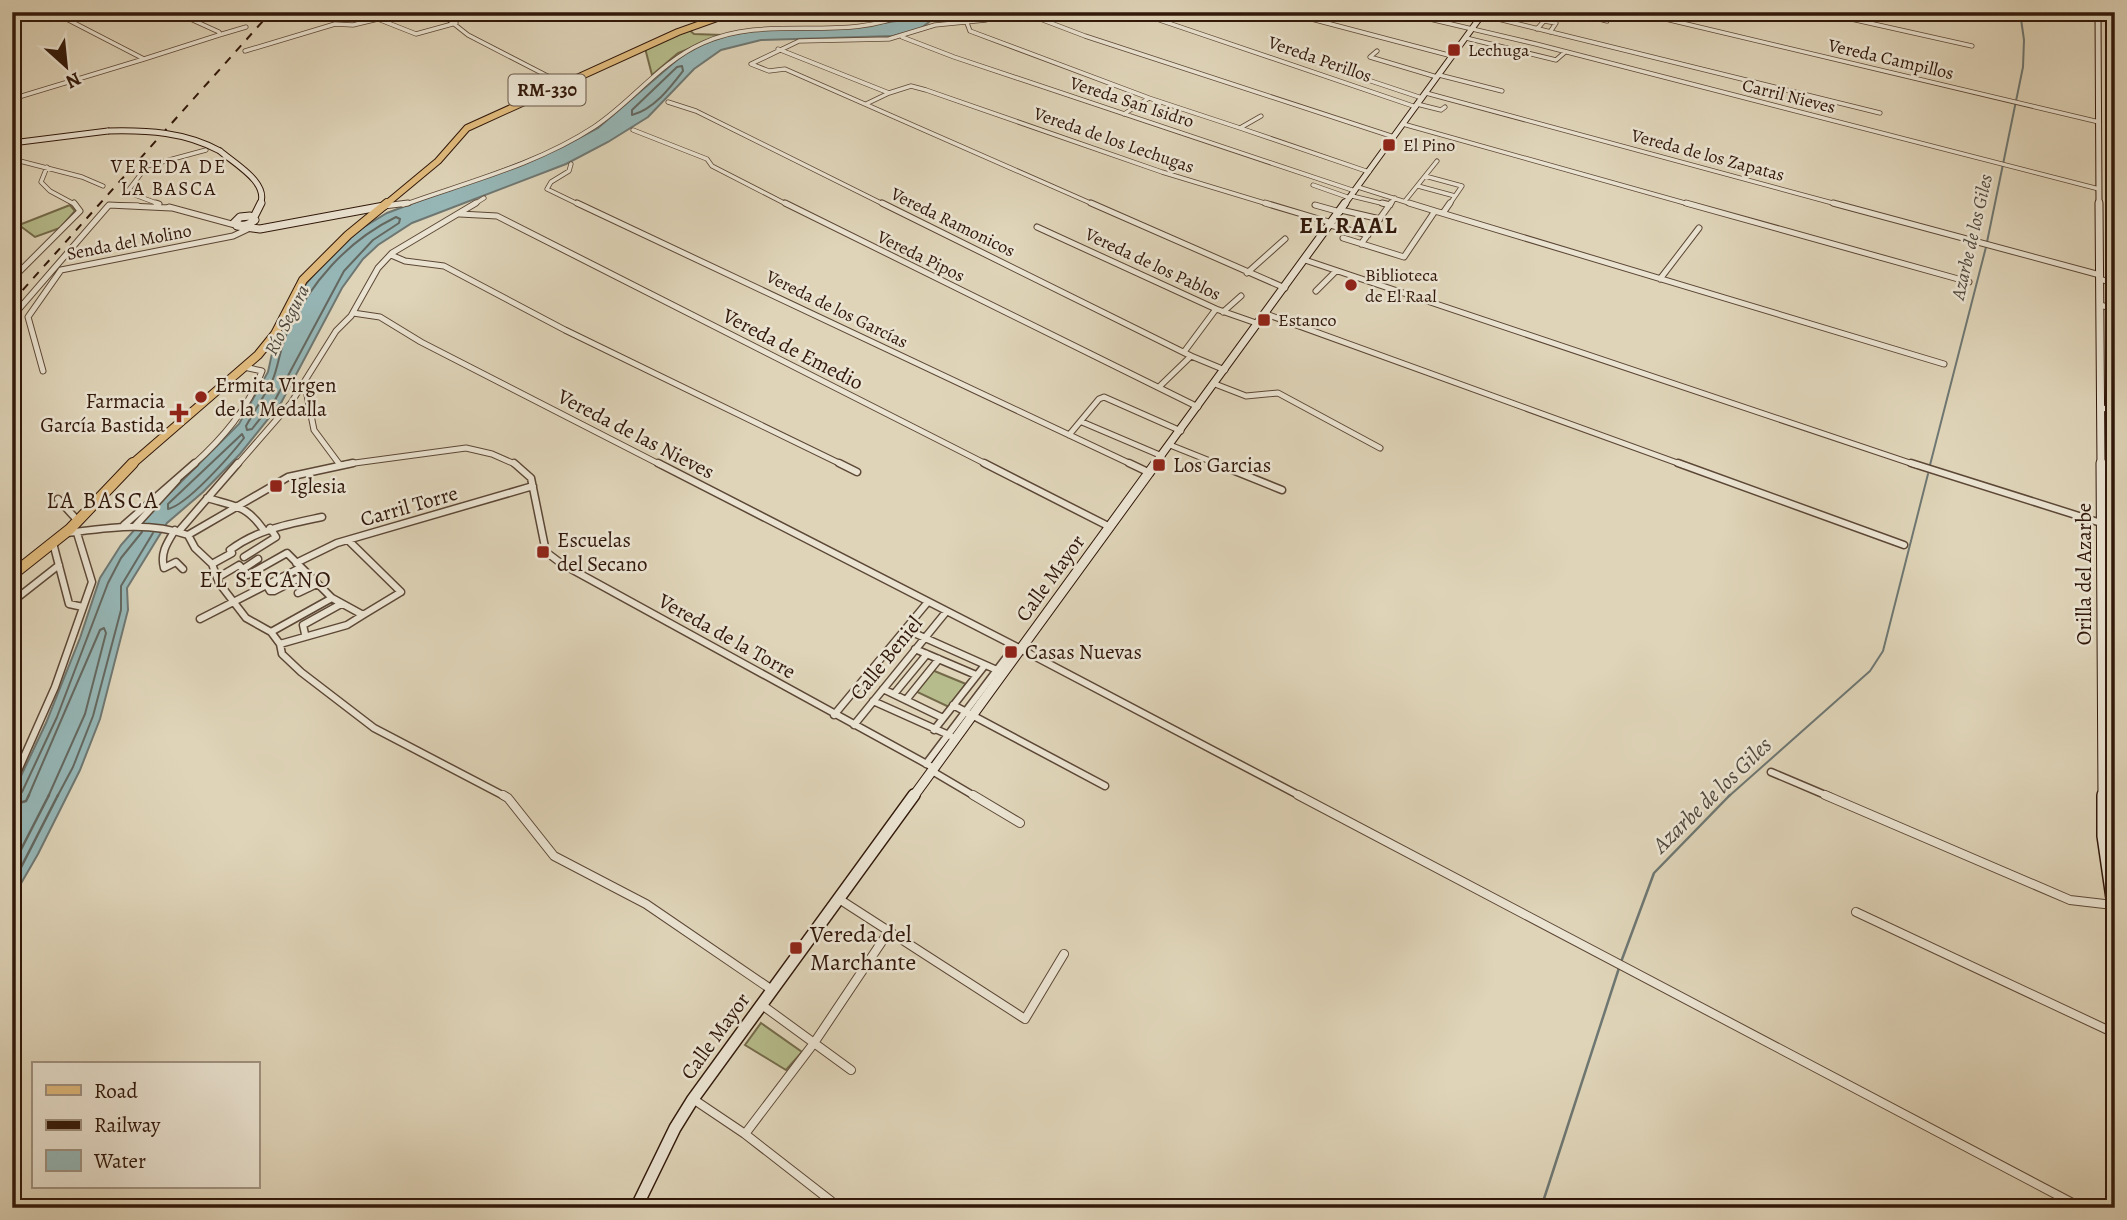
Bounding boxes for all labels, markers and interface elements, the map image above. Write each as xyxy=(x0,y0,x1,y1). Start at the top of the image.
street label: Vereda Perillos xyxy=(1264,30,1375,88)
north arrow xyxy=(32,32,102,102)
street label: Vereda Campillos xyxy=(1825,33,1956,85)
place label: Lechuga xyxy=(1468,38,1530,62)
marker: Lechuga xyxy=(1446,42,1462,58)
text: N xyxy=(61,66,85,95)
street label: Vereda San Isidro xyxy=(1066,70,1197,133)
street label: Carril Nieves xyxy=(1740,73,1838,119)
road number: RM-330 xyxy=(508,74,586,106)
street label: Vereda de los Lechugas xyxy=(1030,101,1197,179)
street label: Vereda de los Zapatas xyxy=(1628,123,1787,187)
place label: El Pino xyxy=(1403,133,1455,157)
marker: El Pino xyxy=(1381,137,1397,153)
district label: VEREDA DE LA BASCA xyxy=(110,154,227,202)
water label: Azarbe de los Giles xyxy=(1945,171,1999,303)
street label: Vereda Ramonicos xyxy=(886,181,1019,262)
district label: EL RAAL xyxy=(1299,210,1399,241)
street label: Senda del Molino xyxy=(65,218,193,266)
street label: Vereda de los Pablos xyxy=(1080,222,1225,306)
street label: Vereda Pipos xyxy=(872,224,969,288)
place label: Biblioteca de El Raal xyxy=(1365,263,1439,308)
street label: Vereda de los Garcías xyxy=(761,264,912,354)
marker: Biblioteca de El Raal xyxy=(1343,277,1359,293)
water label: Río Segura xyxy=(258,280,316,360)
street label: Vereda de Emedio xyxy=(717,301,868,396)
place label: Estanco xyxy=(1278,308,1336,332)
marker: Estanco xyxy=(1256,312,1272,328)
place label: Ermita Virgen de la Medalla xyxy=(215,371,336,423)
street label: Vereda de las Nieves xyxy=(552,382,719,486)
place label: Farmacia García Bastida xyxy=(40,387,165,439)
marker: Ermita Virgen de la Medalla xyxy=(193,389,209,405)
marker: Farmacia García Bastida xyxy=(171,405,187,421)
place label: Los Garcias xyxy=(1173,451,1271,479)
marker: Los Garcias xyxy=(1151,457,1167,473)
place label: Iglesia xyxy=(290,472,347,500)
marker: Iglesia xyxy=(268,478,284,494)
street label: Carril Torre xyxy=(357,479,461,533)
district label: LA BASCA xyxy=(46,485,160,516)
street label: Orilla del Azarbe xyxy=(2070,503,2098,645)
place label: Escuelas del Secano xyxy=(557,526,648,578)
street label: Calle Mayor xyxy=(1009,529,1091,627)
marker: Escuelas del Secano xyxy=(535,544,551,560)
district label: EL SECANO xyxy=(199,564,333,595)
street label: Vereda de la Torre xyxy=(652,586,801,685)
street label: Calle Beniel xyxy=(844,610,928,706)
place label: Casas Nuevas xyxy=(1025,638,1142,666)
marker: Casas Nuevas xyxy=(1003,644,1019,660)
water label: Azarbe de los Giles xyxy=(1645,730,1779,861)
place label: Vereda del Marchante xyxy=(809,918,916,978)
marker: Vereda del Marchante xyxy=(788,940,804,956)
street label: Calle Mayor xyxy=(674,987,756,1085)
legend xyxy=(32,1062,259,1188)
text: Road xyxy=(94,1077,138,1105)
text: Railway xyxy=(94,1111,161,1139)
text: Water xyxy=(93,1147,146,1175)

